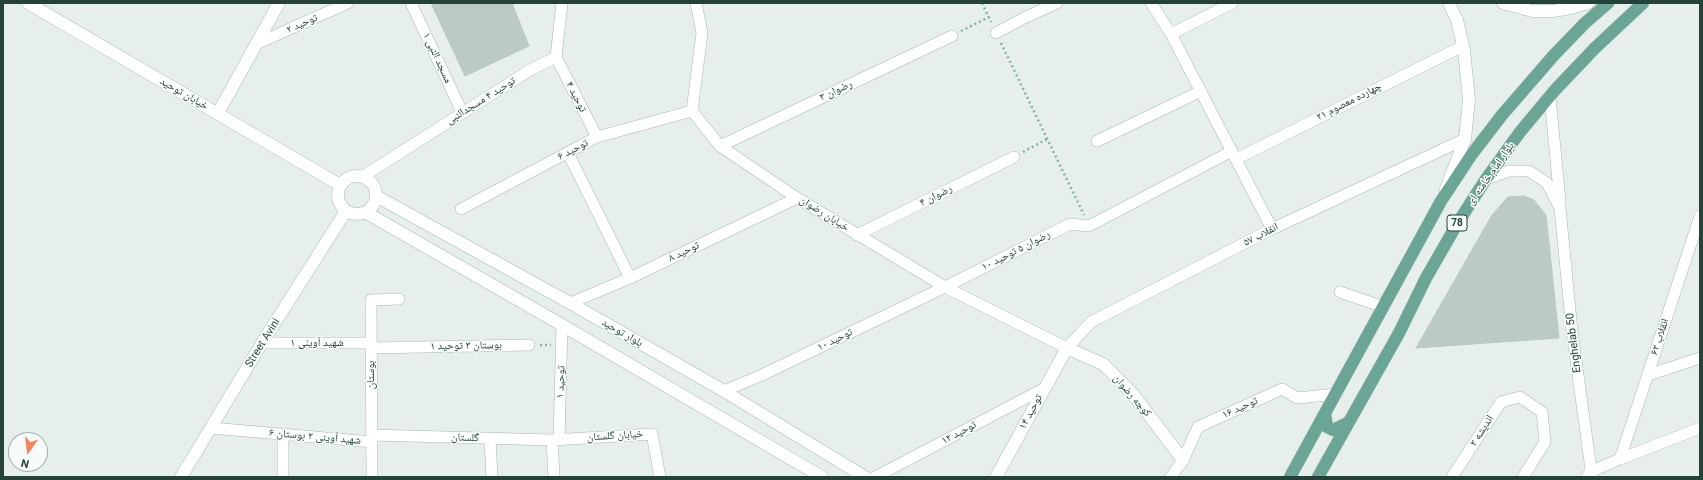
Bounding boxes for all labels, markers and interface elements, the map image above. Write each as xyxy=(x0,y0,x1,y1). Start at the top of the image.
street label: توحید ۲ xyxy=(284,11,320,37)
street label: مسجد النبی ۱ xyxy=(420,31,454,85)
street label: توحید ۴ مسجدالنبی xyxy=(444,74,518,128)
street label: خیابان توحید xyxy=(157,75,211,113)
street label: رضوان ۳ xyxy=(817,78,855,104)
street label: توحید ۴ xyxy=(563,79,589,115)
street label: چهارده معصوم ۲۱ xyxy=(1314,80,1384,124)
street label: توحید ۶ xyxy=(555,136,591,164)
street label: بلوار امام خامنه ای xyxy=(1464,140,1518,208)
street label: رضوان ۴ xyxy=(918,182,954,210)
street label: خیابان رضوان xyxy=(797,194,851,234)
road number: 78 xyxy=(1447,215,1467,231)
street label: انقلاب ۵۷ xyxy=(1241,221,1281,249)
street label: رضوان ۵ توحید ۱۰ xyxy=(980,228,1052,274)
street label: توحید ۸ xyxy=(666,239,702,265)
street label: Enghelab 50 xyxy=(1564,312,1584,374)
street label: Street Avini xyxy=(243,316,283,370)
street label: بلوار توحید xyxy=(599,316,645,350)
street label: انقلاب ۶۲ xyxy=(1648,317,1672,357)
street label: توحید ۱۰ xyxy=(815,326,855,354)
street label: شهید آوینی ۱ xyxy=(290,336,344,350)
street label: بوستان ۳ توحید ۱ xyxy=(430,339,502,353)
street label: بوستان xyxy=(364,361,378,389)
street label: توحید ۱ xyxy=(554,365,568,399)
street label: کوچه رضوان xyxy=(1110,372,1154,420)
street label: توحید ۱۴ xyxy=(1016,392,1046,432)
street label: توحید ۱۶ xyxy=(1220,394,1260,422)
street label: اندیشه ۲ xyxy=(1467,413,1497,449)
street label: توحید ۱۲ xyxy=(939,418,979,448)
street label: شهید آوینی ۲ بوستان ۶ xyxy=(268,426,362,448)
street label: خیابان گلستان xyxy=(586,427,644,445)
street label: گلستان xyxy=(451,431,479,445)
north arrow xyxy=(8,432,48,472)
text: N xyxy=(20,456,31,470)

